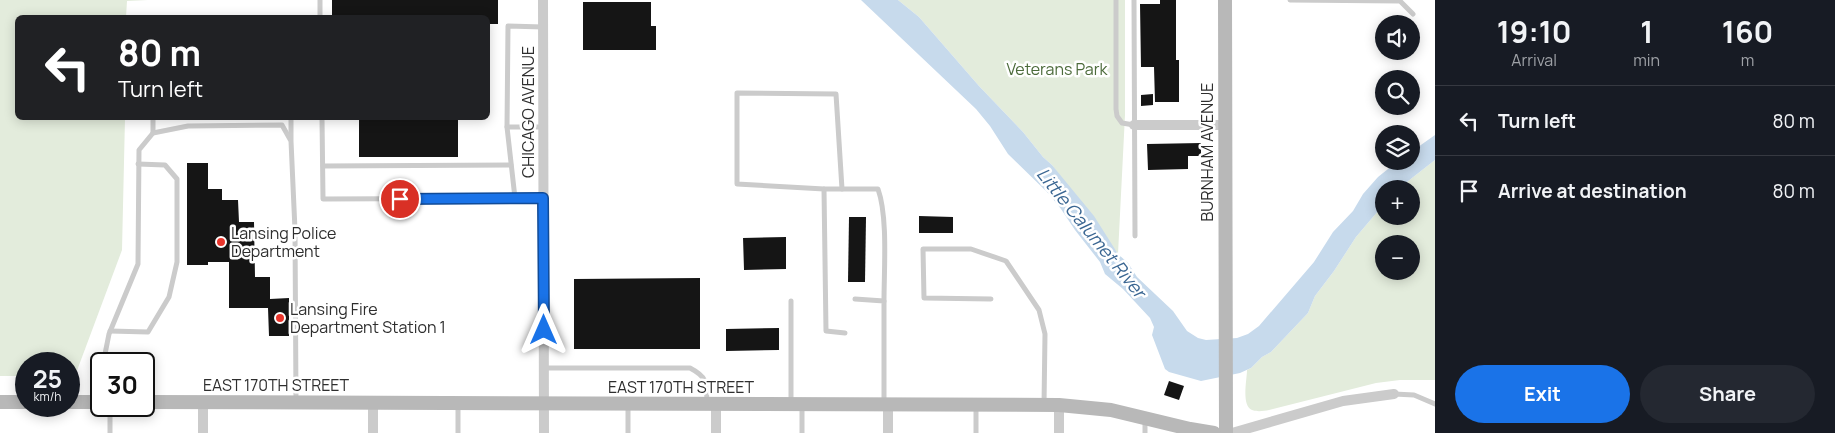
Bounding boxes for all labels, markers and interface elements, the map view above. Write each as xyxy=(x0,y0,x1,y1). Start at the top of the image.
text: 19:10 xyxy=(1497,11,1572,52)
text: 1 xyxy=(1640,11,1653,52)
text: 160 xyxy=(1722,11,1773,52)
map controls xyxy=(1375,15,1420,280)
button: sound xyxy=(1375,15,1420,60)
text: 80 m xyxy=(118,29,201,77)
icon: left xyxy=(35,35,100,100)
street label: CHICAGO AVENUE xyxy=(517,46,539,178)
text: Arrival xyxy=(1511,49,1557,71)
text: min xyxy=(1633,49,1660,71)
text: m xyxy=(1741,49,1754,71)
park label: Veterans Park xyxy=(1007,58,1108,80)
button: search xyxy=(1375,70,1420,115)
text: Turn left xyxy=(118,74,203,104)
street label: BURNHAM AVENUE xyxy=(1196,83,1218,221)
icon: left xyxy=(1455,107,1483,135)
text: Turn left xyxy=(1498,108,1576,134)
text: 80 m xyxy=(1772,108,1815,134)
button: layers xyxy=(1375,125,1420,170)
water label: Little Calumet River xyxy=(1032,162,1153,304)
icon: arrive xyxy=(1455,177,1483,205)
pin xyxy=(379,178,421,220)
text: Arrive at destination xyxy=(1498,178,1687,204)
text: 80 m xyxy=(1772,178,1815,204)
button: + xyxy=(1375,180,1420,225)
icon: arrive xyxy=(386,185,414,213)
place label: Lansing Police Department xyxy=(231,222,336,262)
button: − xyxy=(1375,235,1420,280)
marker: Lansing Police Department xyxy=(215,236,227,248)
place label: Lansing Fire Department Station 1 xyxy=(290,298,446,338)
position arrow xyxy=(517,303,569,355)
marker: Lansing Fire Department Station 1 xyxy=(274,312,286,324)
speed limit sign: 30 xyxy=(90,352,155,417)
text: 25 xyxy=(33,361,62,396)
button: Exit xyxy=(1455,365,1630,423)
button: Share xyxy=(1640,365,1815,423)
street label: EAST 170TH STREET xyxy=(203,374,349,396)
street label: EAST 170TH STREET xyxy=(608,376,754,398)
text: km/h xyxy=(34,388,61,405)

